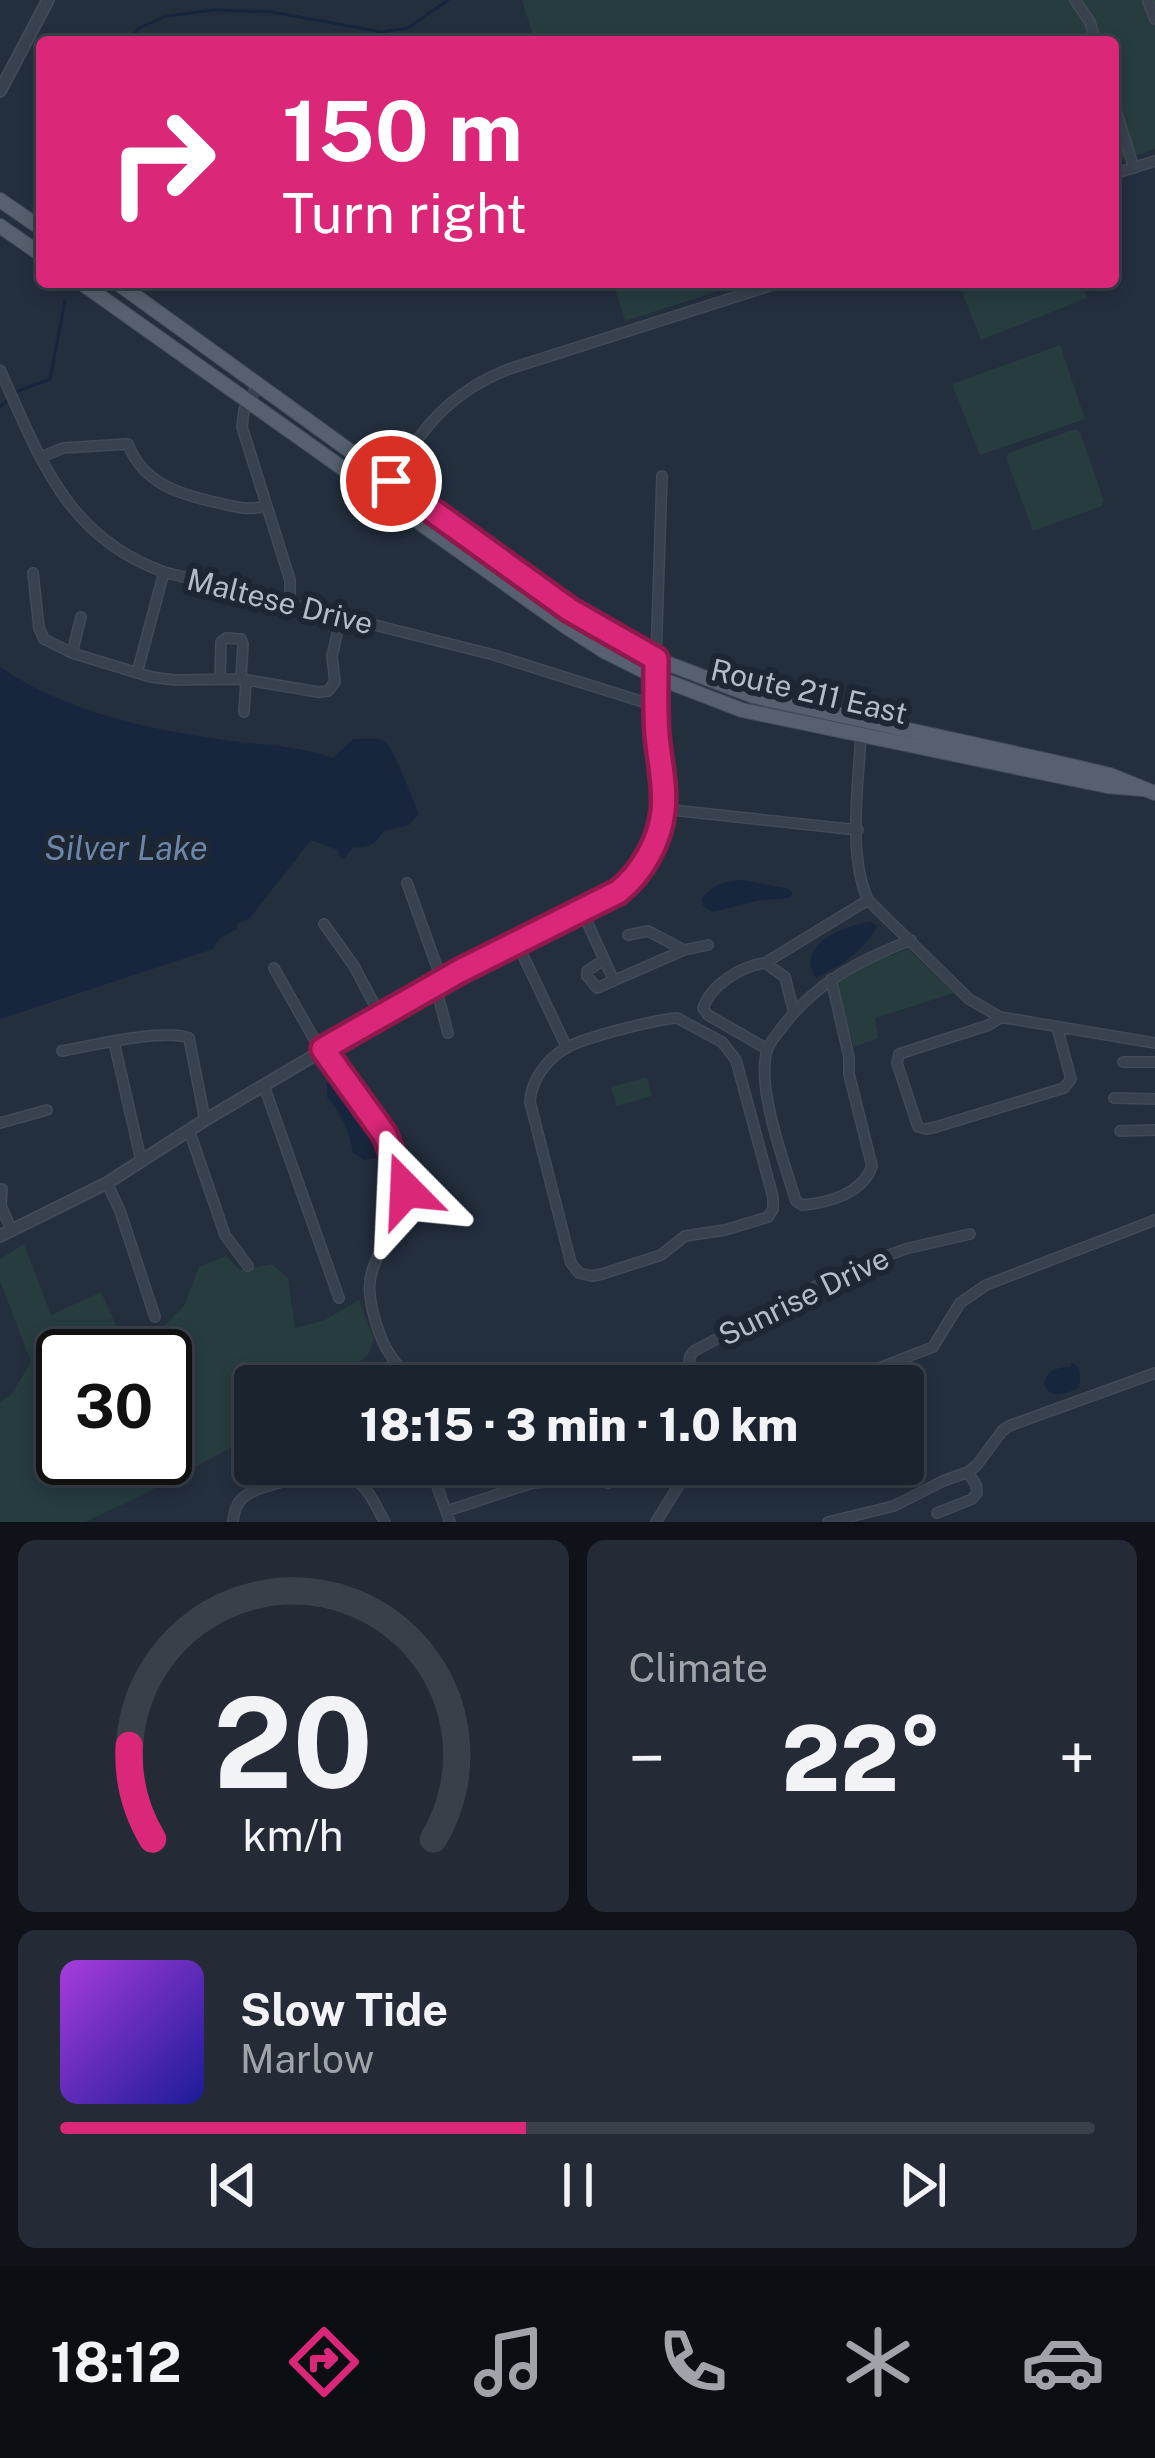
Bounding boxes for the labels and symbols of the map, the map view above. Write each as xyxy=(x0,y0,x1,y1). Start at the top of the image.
pin xyxy=(340,430,442,532)
street label: Maltese Drive xyxy=(184,561,377,642)
street label: Route 211 East xyxy=(708,651,911,731)
water label: Silver Lake xyxy=(44,829,208,867)
position arrow xyxy=(343,1127,469,1253)
street label: Sunrise Drive xyxy=(712,1239,895,1353)
speed limit sign: 30 xyxy=(36,1329,192,1485)

